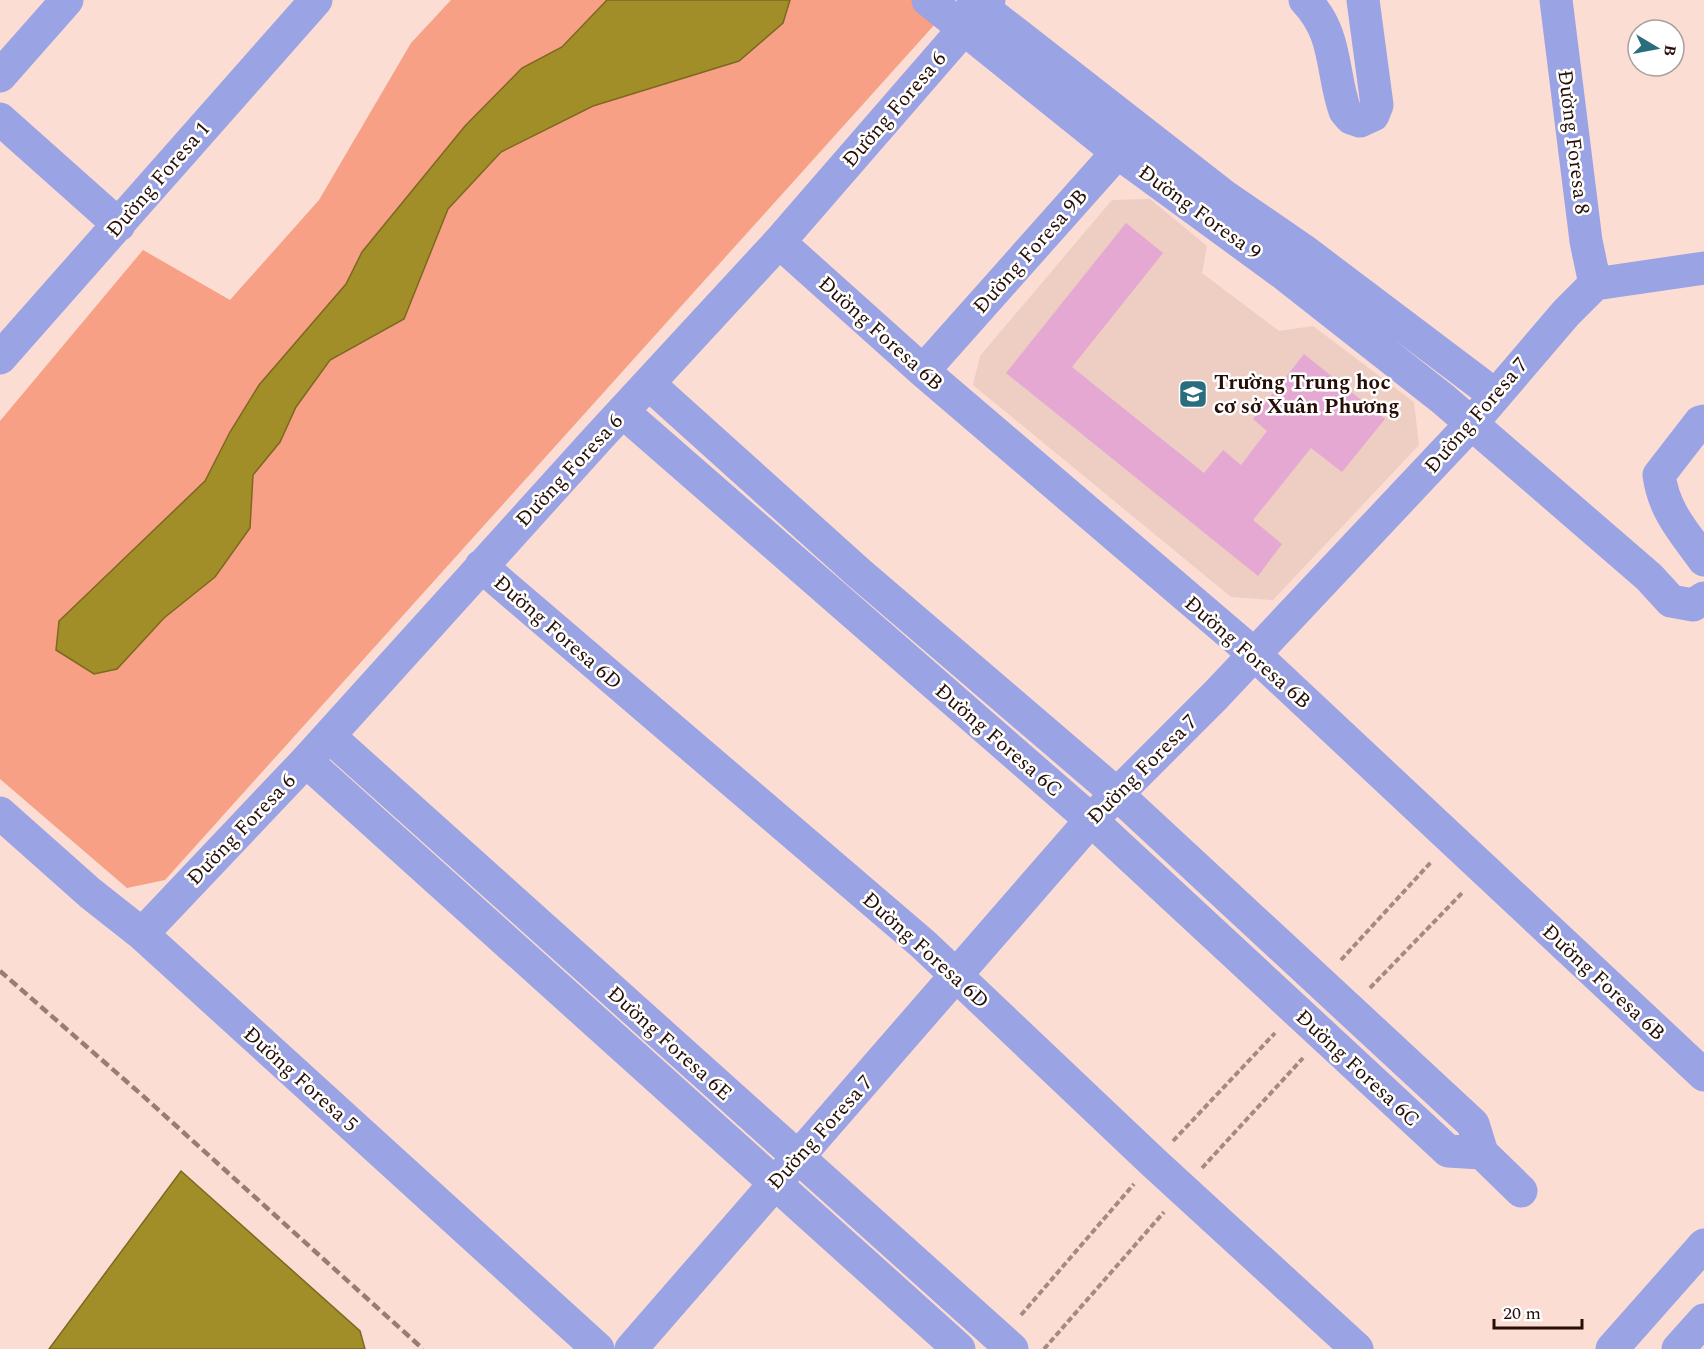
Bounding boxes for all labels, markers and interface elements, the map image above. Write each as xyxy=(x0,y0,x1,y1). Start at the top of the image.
north arrow xyxy=(1626,18,1686,78)
text: B xyxy=(1657,43,1683,58)
street label: Đường Foresa 6 xyxy=(835,44,955,175)
street label: Đường Foresa 8 xyxy=(1548,68,1598,216)
street label: Đường Foresa 1 xyxy=(99,114,219,245)
street label: Đường Foresa 9 xyxy=(1131,157,1268,268)
street label: Đường Foresa 9B xyxy=(966,182,1096,322)
street label: Đường Foresa 6B xyxy=(810,269,950,399)
street label: Đường Foresa 7 xyxy=(1417,350,1537,481)
place label: Trường Trung học cơ sở Xuân Phương xyxy=(1214,367,1400,423)
school or university icon: Trường Trung học cơ sở Xuân Phương xyxy=(1177,378,1209,410)
street label: Đường Foresa 6 xyxy=(508,407,631,535)
street label: Đường Foresa 6D xyxy=(486,568,629,698)
street label: Đường Foresa 6B xyxy=(1177,588,1318,717)
street label: Đường Foresa 6C xyxy=(927,676,1069,806)
street label: Đường Foresa 7 xyxy=(1080,707,1205,832)
street label: Đường Foresa 6 xyxy=(180,766,304,893)
street label: Đường Foresa 6D xyxy=(855,885,996,1017)
street label: Đường Foresa 6B xyxy=(1534,917,1672,1049)
street label: Đường Foresa 6E xyxy=(599,979,739,1109)
street label: Đường Foresa 6C xyxy=(1288,1002,1427,1135)
street label: Đường Foresa 5 xyxy=(236,1019,365,1140)
street label: Đường Foresa 7 xyxy=(760,1068,881,1197)
scale bar xyxy=(1494,1292,1582,1330)
text: 20 m xyxy=(1503,1300,1541,1327)

